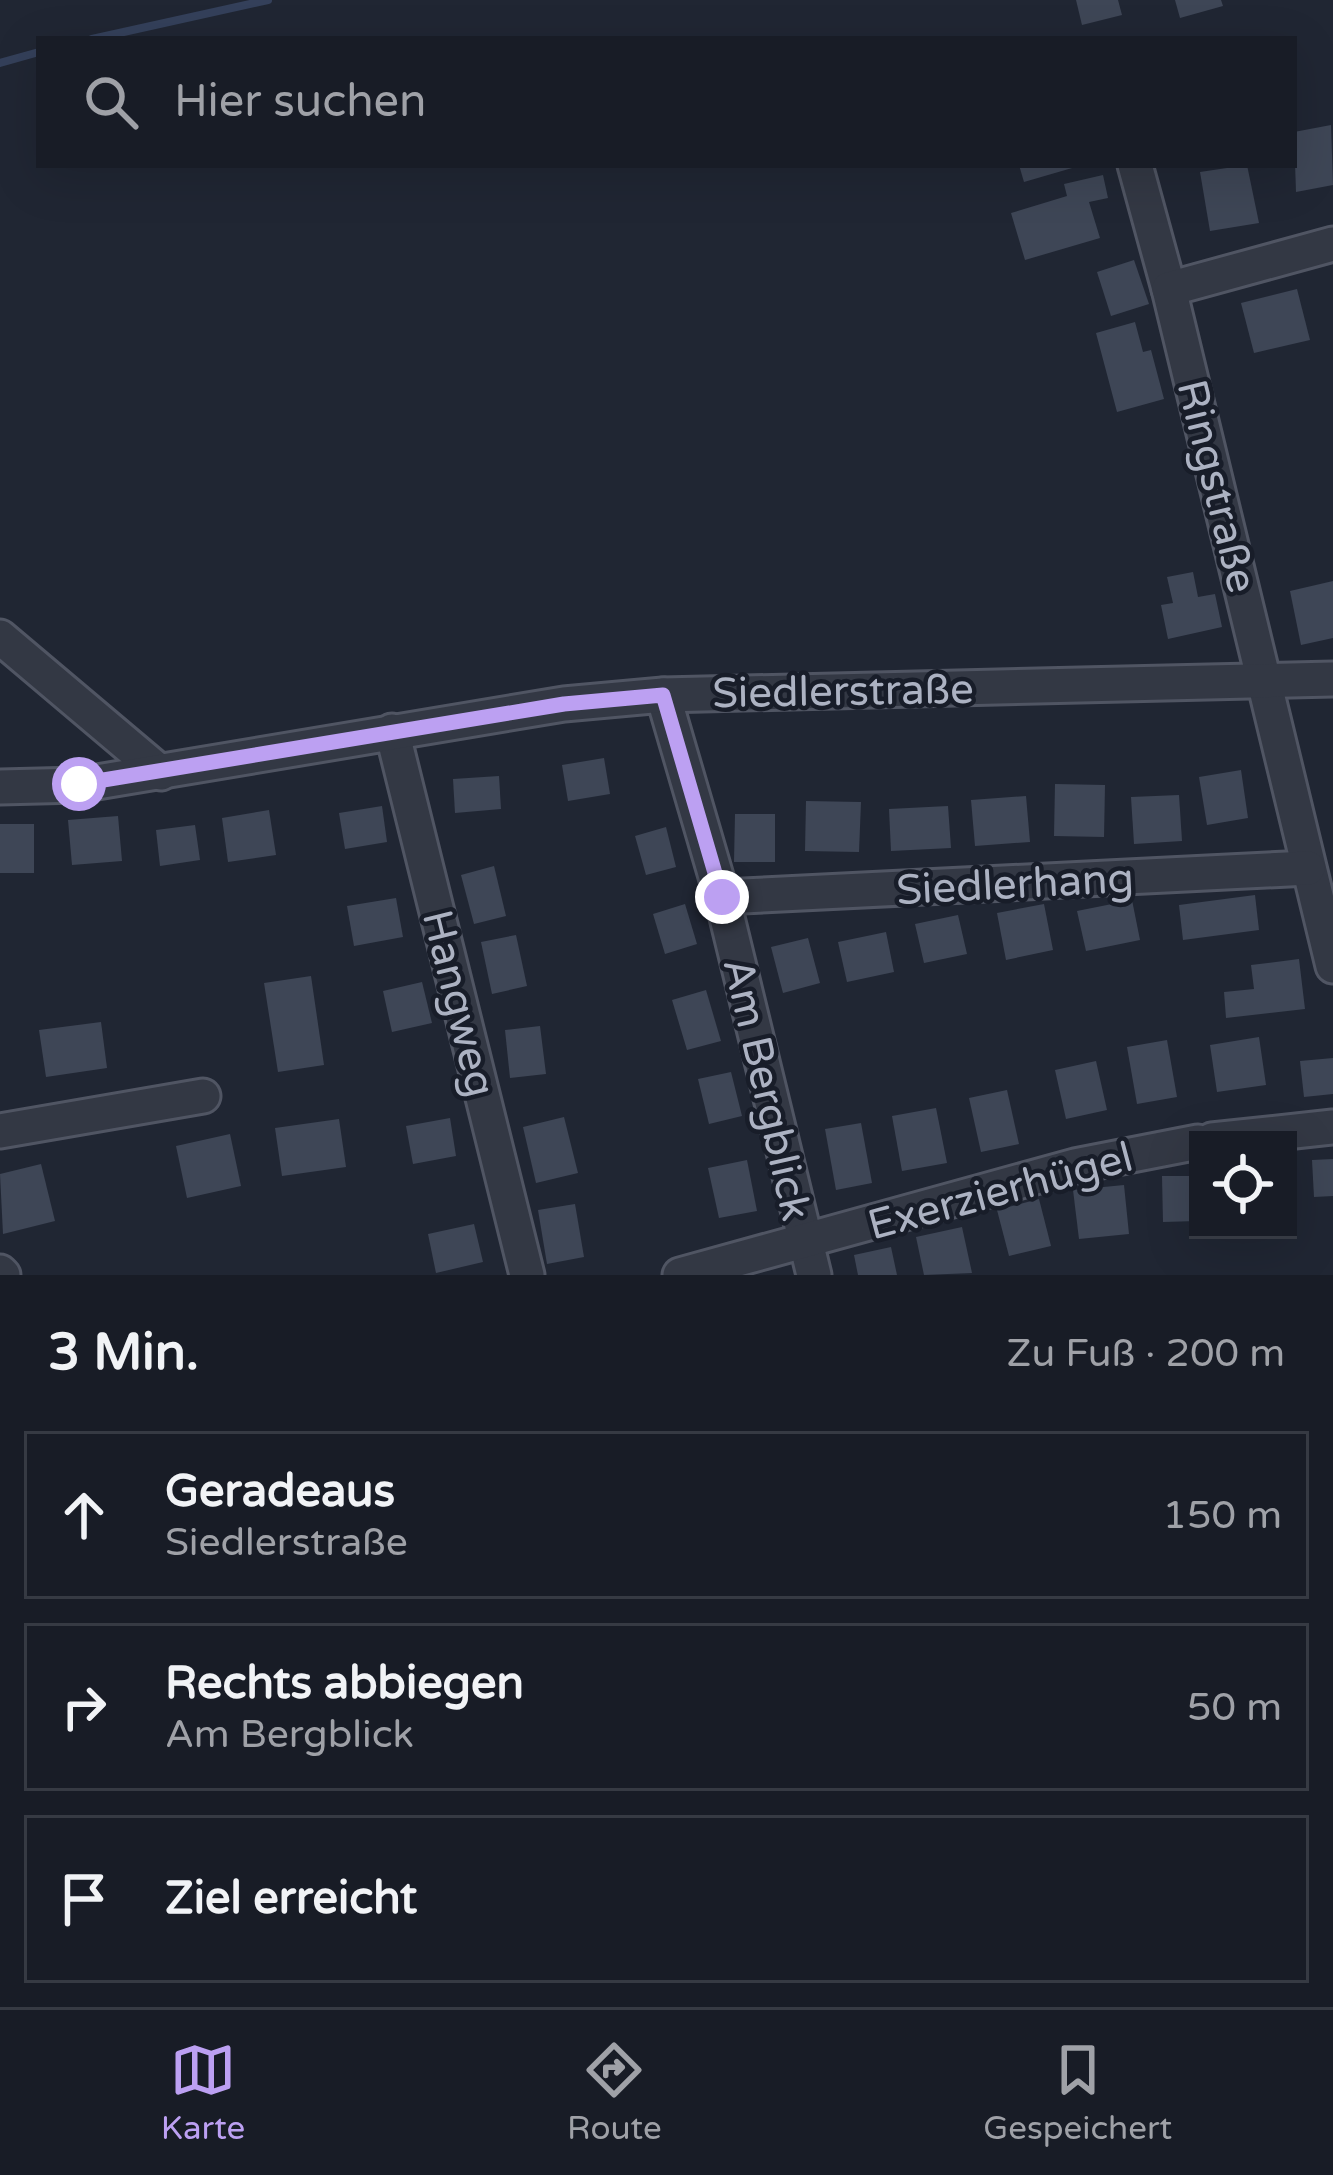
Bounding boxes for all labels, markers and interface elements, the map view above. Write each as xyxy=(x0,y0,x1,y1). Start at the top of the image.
search box xyxy=(36,36,1297,168)
icon: search xyxy=(78,69,144,135)
text: Hier suchen xyxy=(174,75,426,129)
street label: Ringstraße xyxy=(1165,375,1268,598)
street label: Siedlerstraße xyxy=(712,664,974,719)
route start xyxy=(52,757,106,811)
street label: Siedlerhang xyxy=(895,853,1135,916)
route end xyxy=(695,870,749,924)
street label: Hangweg xyxy=(411,905,506,1102)
street label: Am Bergblick xyxy=(712,953,822,1226)
map controls xyxy=(1189,1131,1297,1239)
button: locate xyxy=(1189,1131,1297,1239)
street label: Exerzierhügel xyxy=(863,1132,1138,1251)
text: 3 Min. xyxy=(48,1322,199,1384)
text: Zu Fuß · 200 m xyxy=(1007,1330,1285,1377)
text: Geradeaus xyxy=(165,1465,395,1519)
icon: ahead xyxy=(51,1482,117,1548)
text: 150 m xyxy=(1163,1492,1282,1539)
text: Siedlerstraße xyxy=(165,1519,408,1566)
text: Rechts abbiegen xyxy=(165,1657,524,1711)
icon: right xyxy=(51,1674,117,1740)
text: 50 m xyxy=(1187,1684,1282,1731)
text: Am Bergblick xyxy=(165,1711,414,1758)
icon: arrive xyxy=(51,1866,117,1932)
text: Ziel erreicht xyxy=(165,1872,417,1926)
tab: Karte xyxy=(161,2037,245,2148)
tab: Route xyxy=(567,2037,662,2148)
tab: Gespeichert xyxy=(983,2037,1172,2148)

